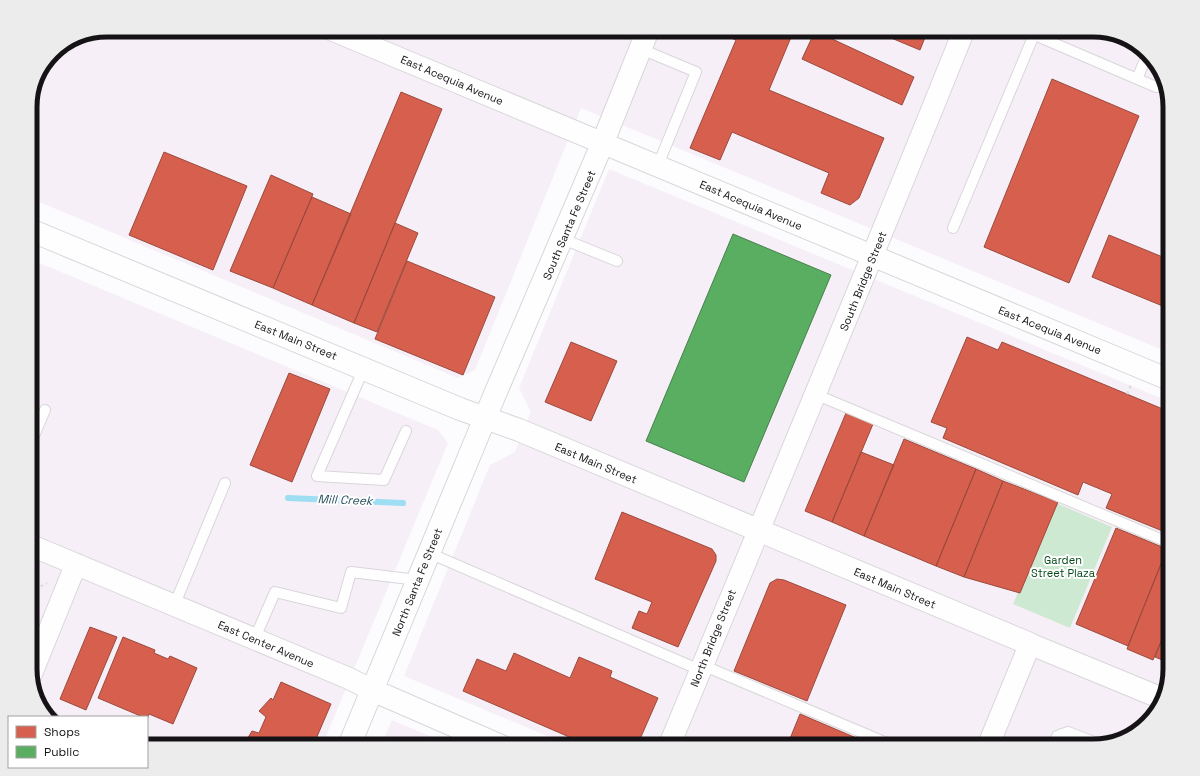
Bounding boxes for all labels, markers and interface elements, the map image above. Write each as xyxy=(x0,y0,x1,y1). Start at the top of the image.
street label: East Acequia Avenue xyxy=(399,52,505,108)
street label: South Santa Fe Street xyxy=(540,168,598,282)
street label: East Acequia Avenue xyxy=(698,177,804,233)
street label: South Bridge Street xyxy=(837,229,889,333)
street label: East Acequia Avenue xyxy=(996,303,1104,357)
street label: East Main Street xyxy=(253,317,339,363)
street label: East Main Street xyxy=(553,439,639,487)
water label: Mill Creek xyxy=(317,491,374,509)
street label: North Santa Fe Street xyxy=(389,526,445,638)
park label: Garden Street Plaza xyxy=(1031,553,1096,580)
street label: East Main Street xyxy=(852,564,938,612)
street label: North Bridge Street xyxy=(687,587,739,689)
street label: East Center Avenue xyxy=(216,617,316,671)
legend xyxy=(8,716,148,768)
text: Shops xyxy=(44,724,80,740)
text: Public xyxy=(44,744,79,760)

